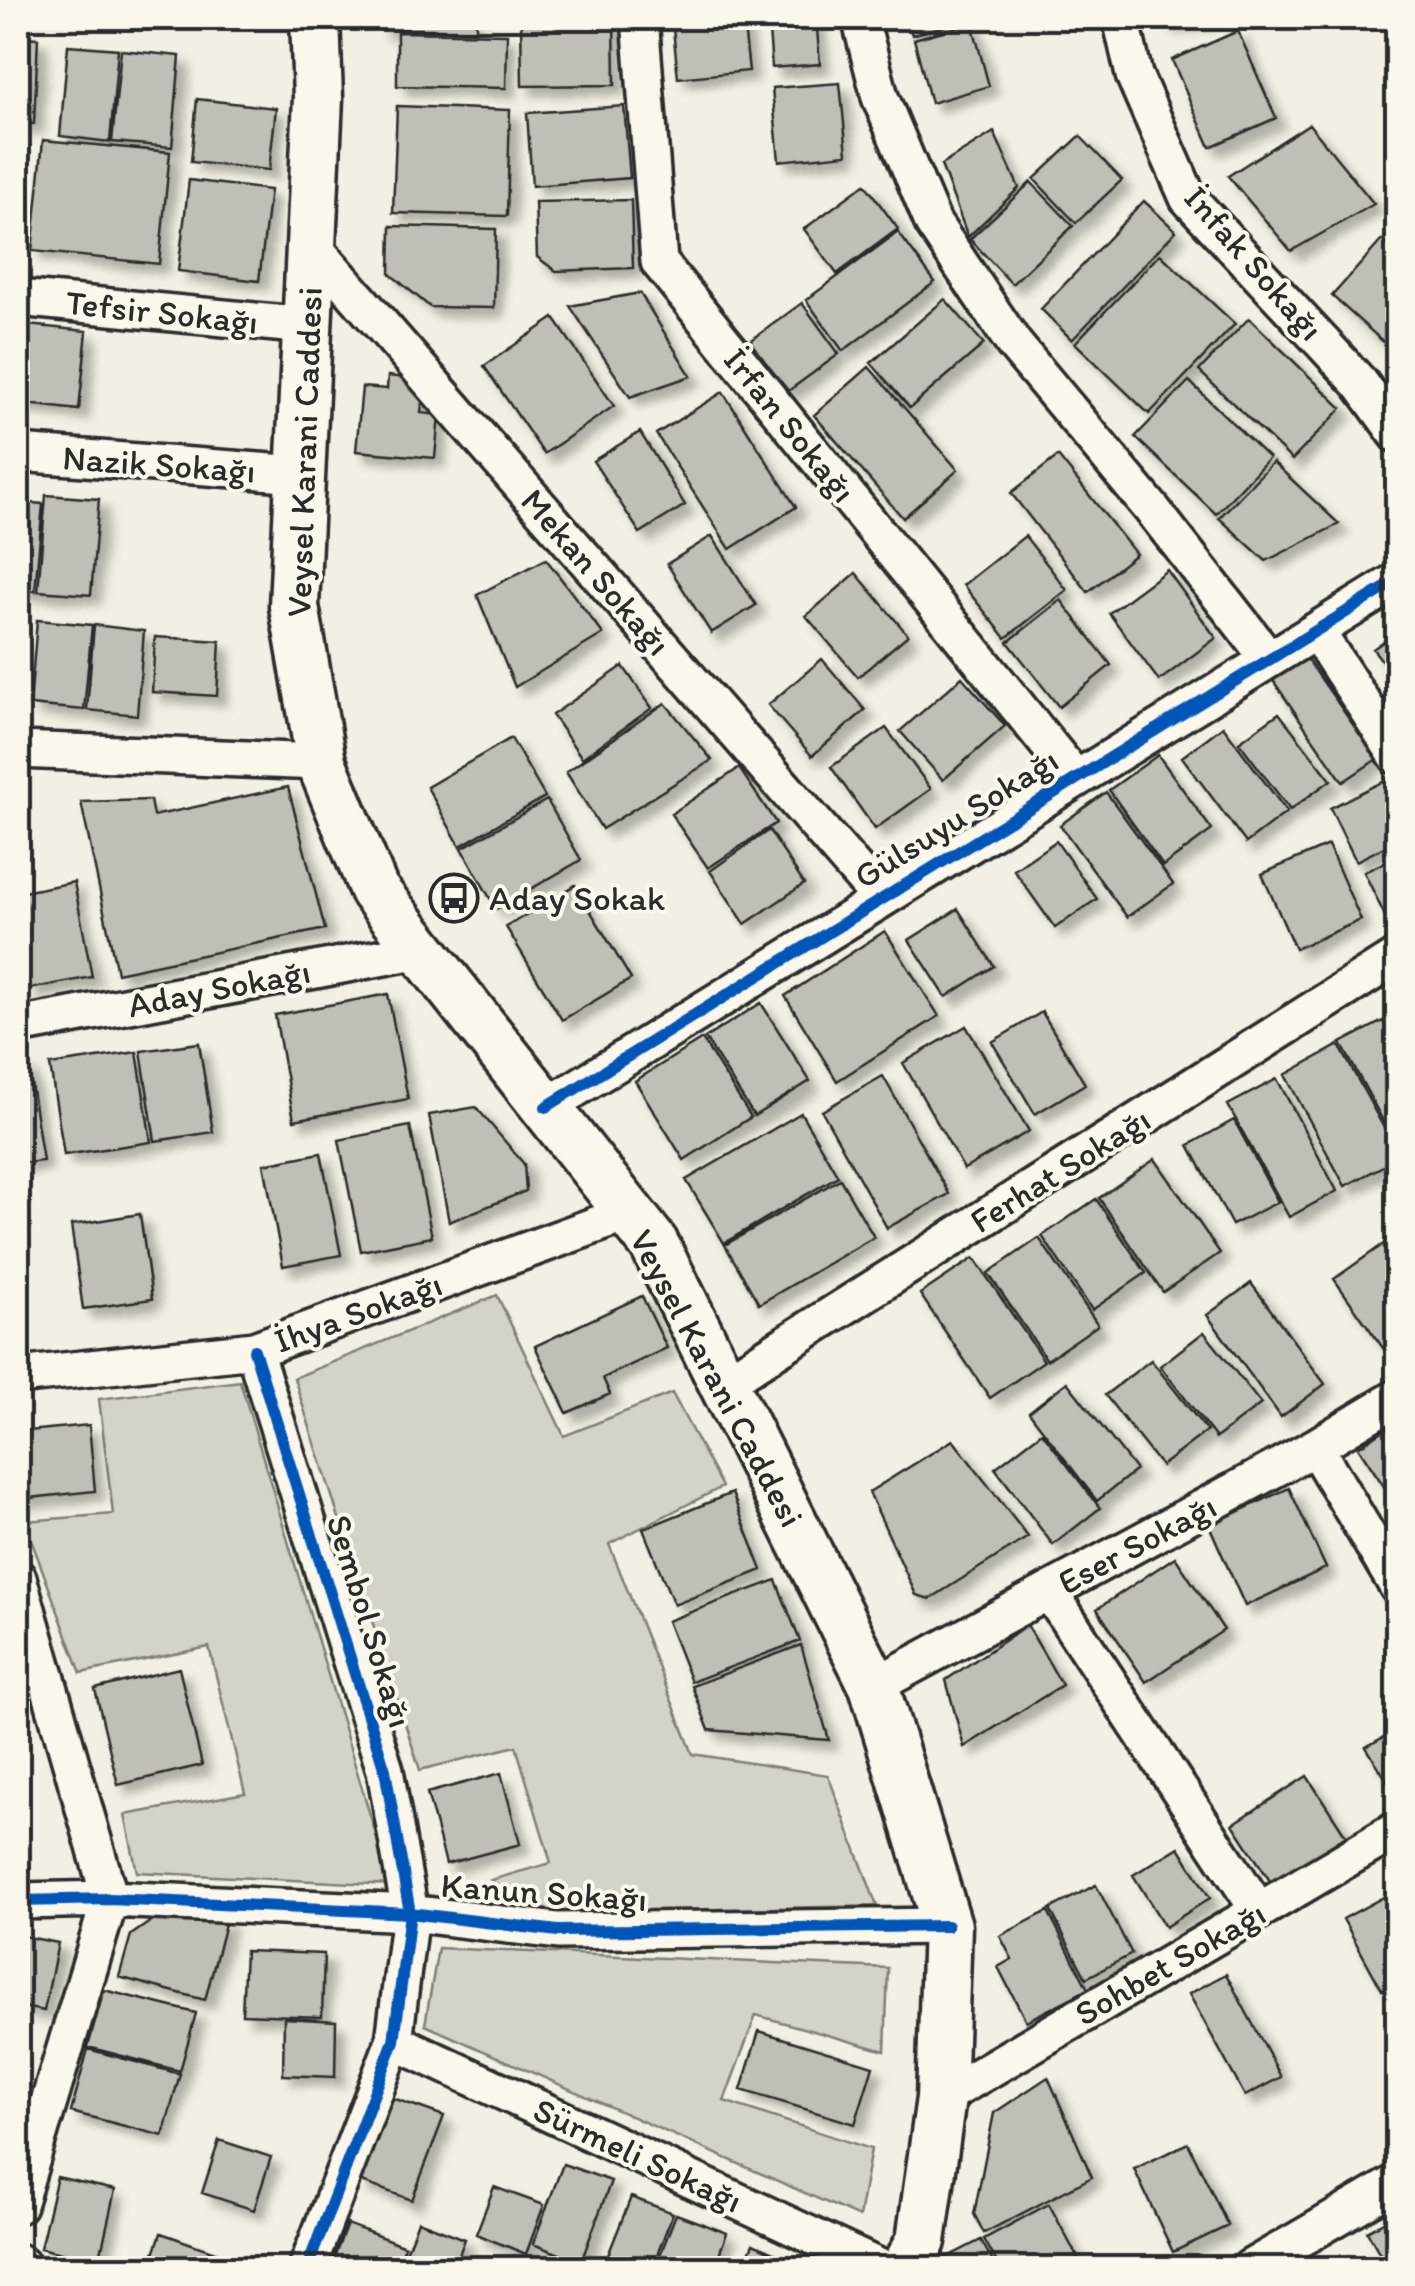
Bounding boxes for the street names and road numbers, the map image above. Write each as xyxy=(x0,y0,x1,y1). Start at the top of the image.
street label: İnfak Sokağı xyxy=(1176,177,1332,349)
street label: Tefsir Sokağı xyxy=(64,281,260,343)
street label: Veysel Karani Caddesi xyxy=(277,286,331,618)
street label: İrfan Sokağı xyxy=(715,339,865,511)
street label: Nazik Sokağı xyxy=(61,436,257,492)
street label: Mekan Sokağı xyxy=(512,480,680,664)
street label: Gülsuyu Sokağı xyxy=(846,739,1066,897)
street label: Aday Sokağı xyxy=(124,950,314,1026)
street label: Ferhat Sokağı xyxy=(962,1098,1158,1242)
street label: Veysel Karani Caddesi xyxy=(621,1222,813,1534)
street label: İhya Sokağı xyxy=(269,1262,447,1362)
street label: Eser Sokağı xyxy=(1051,1485,1223,1603)
street label: Sembol Sokağı xyxy=(318,1510,422,1732)
street label: Kanun Sokağı xyxy=(439,1864,649,1920)
street label: Sohbet Sokağı xyxy=(1067,1892,1273,2034)
street label: Sürmeli Sokağı xyxy=(527,2088,749,2222)

